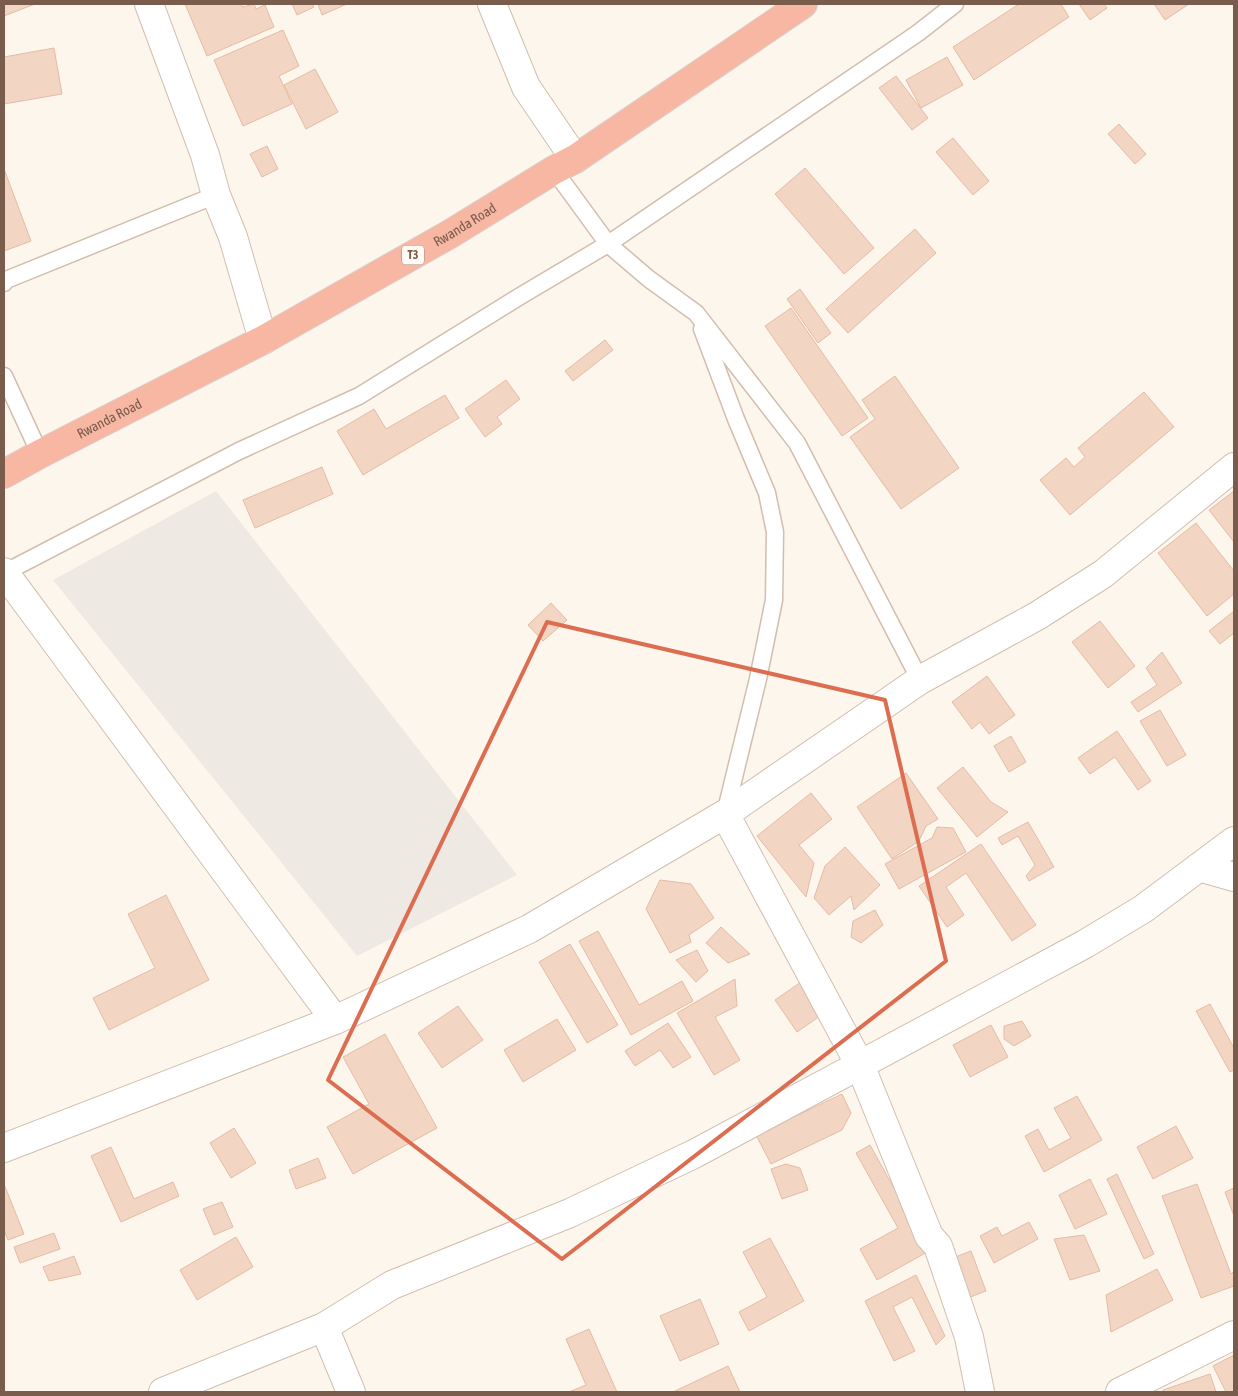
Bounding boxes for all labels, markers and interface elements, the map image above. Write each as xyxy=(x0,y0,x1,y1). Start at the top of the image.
street label: Rwanda Road xyxy=(431,200,499,250)
road number: T3 xyxy=(402,246,424,264)
street label: Rwanda Road xyxy=(74,395,144,442)

